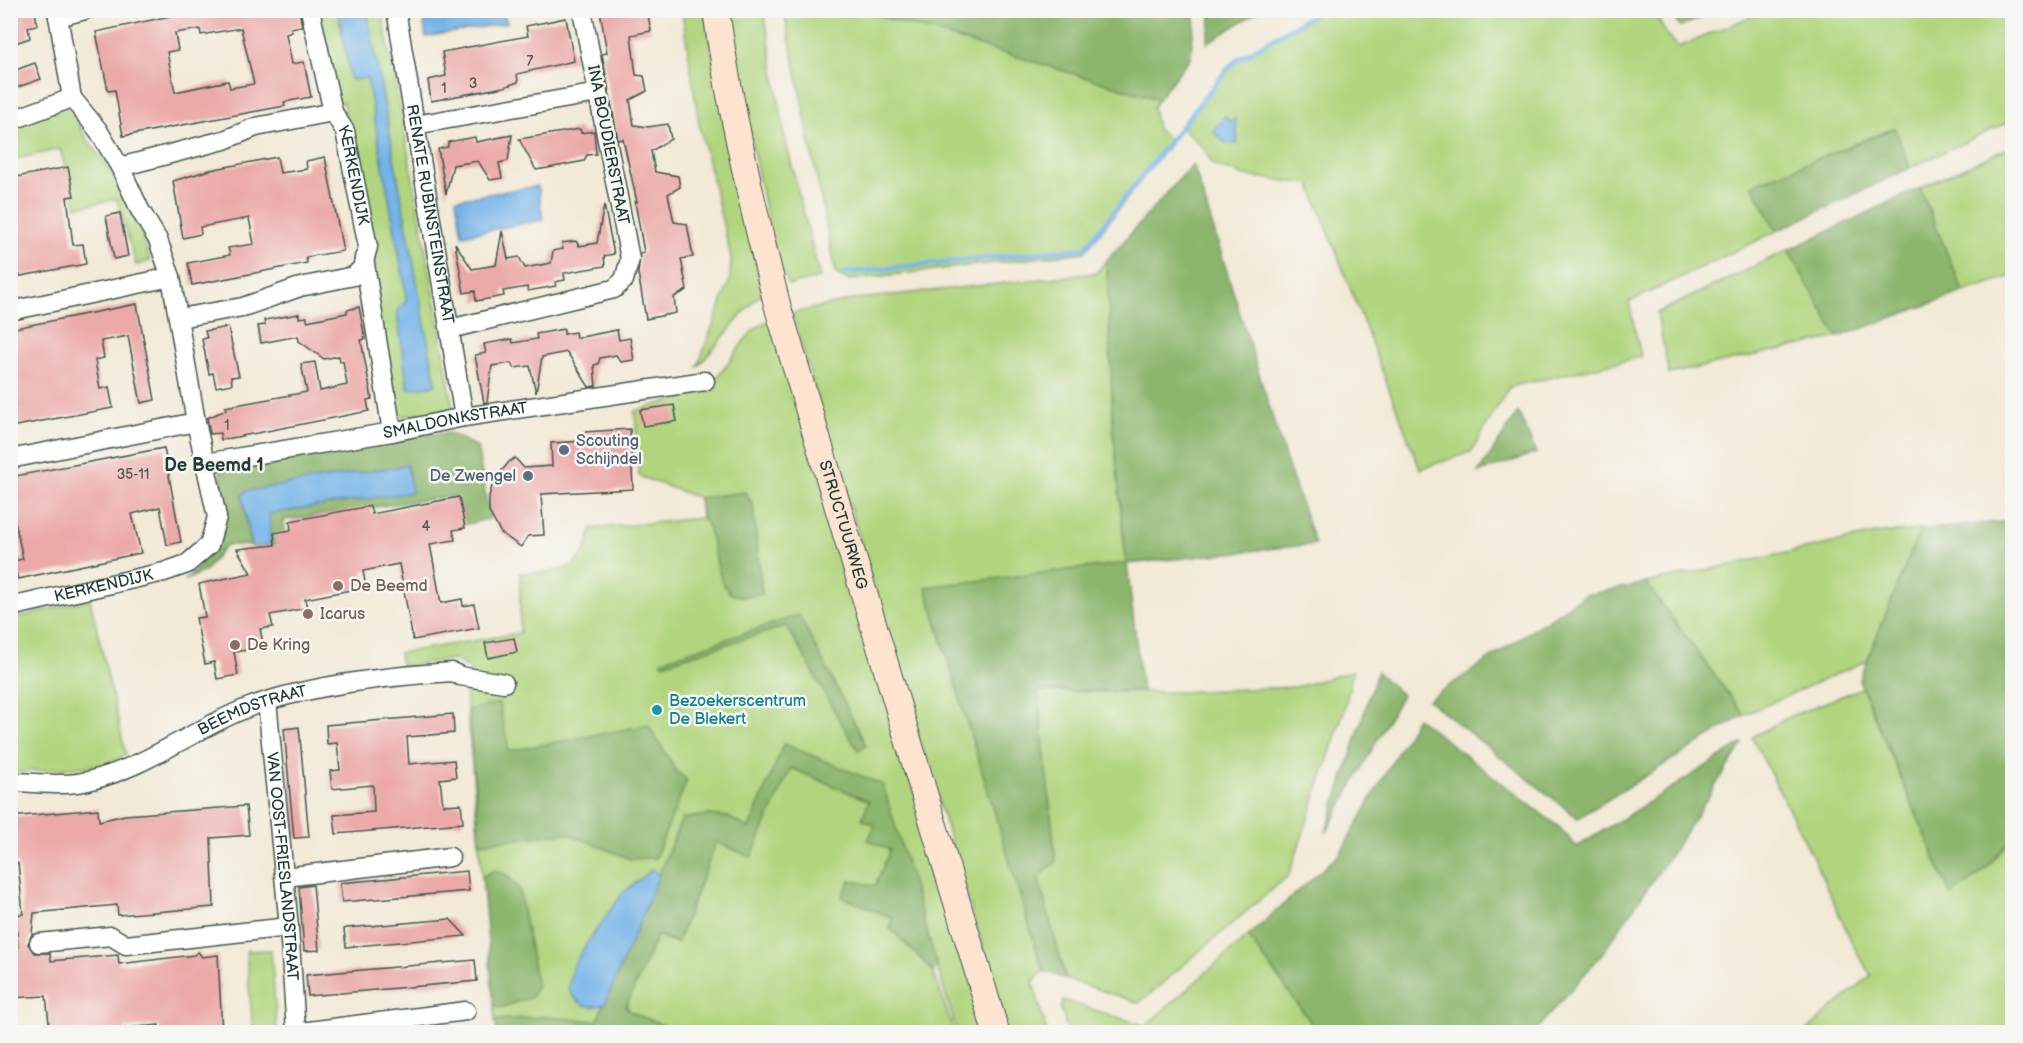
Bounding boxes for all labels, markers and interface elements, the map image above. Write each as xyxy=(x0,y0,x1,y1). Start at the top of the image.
house number: 7 xyxy=(527,53,534,70)
street label: INA BOUDIERSTRAAT xyxy=(583,63,633,227)
house number: 3 xyxy=(469,75,477,92)
house number: 1 xyxy=(441,80,447,97)
street label: RENATE RUBINSTEINSTRAAT xyxy=(402,103,458,326)
street label: KERKENDIJK xyxy=(334,121,373,227)
street label: SMALDONKSTRAAT xyxy=(382,398,529,443)
house number: 1 xyxy=(224,417,230,434)
place label: Scouting Schijndel xyxy=(576,432,642,469)
marker: Scouting Schijndel xyxy=(557,443,571,457)
district label: De Beemd 1 xyxy=(164,455,264,476)
street label: STRUCTUURWEG xyxy=(815,458,872,592)
house number: 35-11 xyxy=(117,466,149,483)
place label: De Zwengel xyxy=(429,467,516,486)
marker: De Zwengel xyxy=(521,469,535,483)
house number: 4 xyxy=(422,518,431,535)
street label: KERKENDIJK xyxy=(52,565,156,606)
place label: De Beemd xyxy=(350,577,428,596)
marker: De Beemd xyxy=(331,579,345,593)
place label: Icarus xyxy=(320,605,365,624)
marker: Icarus xyxy=(301,607,315,621)
place label: De Kring xyxy=(247,636,310,655)
marker: De Kring xyxy=(228,638,242,652)
street label: BEEMDSTRAAT xyxy=(194,681,309,740)
place label: Bezoekerscentrum De Blekert xyxy=(669,692,806,729)
marker: Bezoekerscentrum De Blekert xyxy=(650,703,664,717)
street label: VAN OOST-FRIESLANDSTRAAT xyxy=(263,751,302,981)

